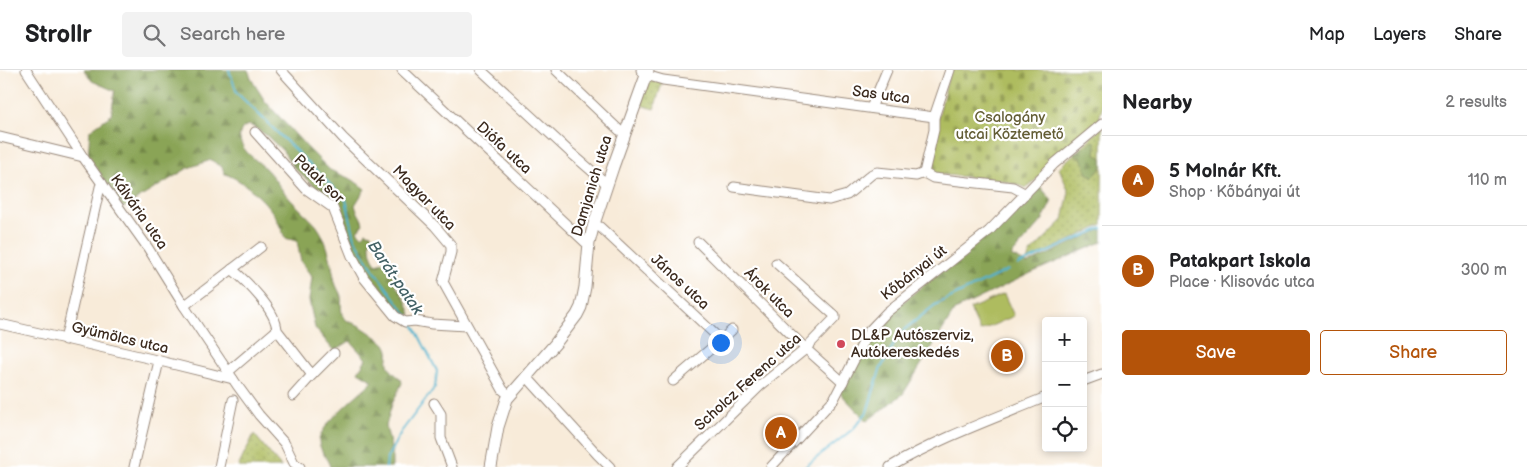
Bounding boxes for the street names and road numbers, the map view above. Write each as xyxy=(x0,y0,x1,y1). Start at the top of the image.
street label: Sas utca xyxy=(851,82,911,108)
street label: Diófa utca xyxy=(472,118,536,178)
street label: Damjanich utca xyxy=(568,133,616,239)
street label: Patak sor xyxy=(290,150,349,208)
street label: Magyar utca xyxy=(388,161,460,235)
street label: Kálvária utca xyxy=(106,171,172,253)
street label: Kőbányai út xyxy=(877,241,951,305)
street label: János utca xyxy=(647,250,713,314)
street label: Árok utca xyxy=(740,264,798,322)
street label: Gyümölcs utca xyxy=(70,318,170,358)
street label: Scholcz Ferenc utca xyxy=(691,329,805,435)

